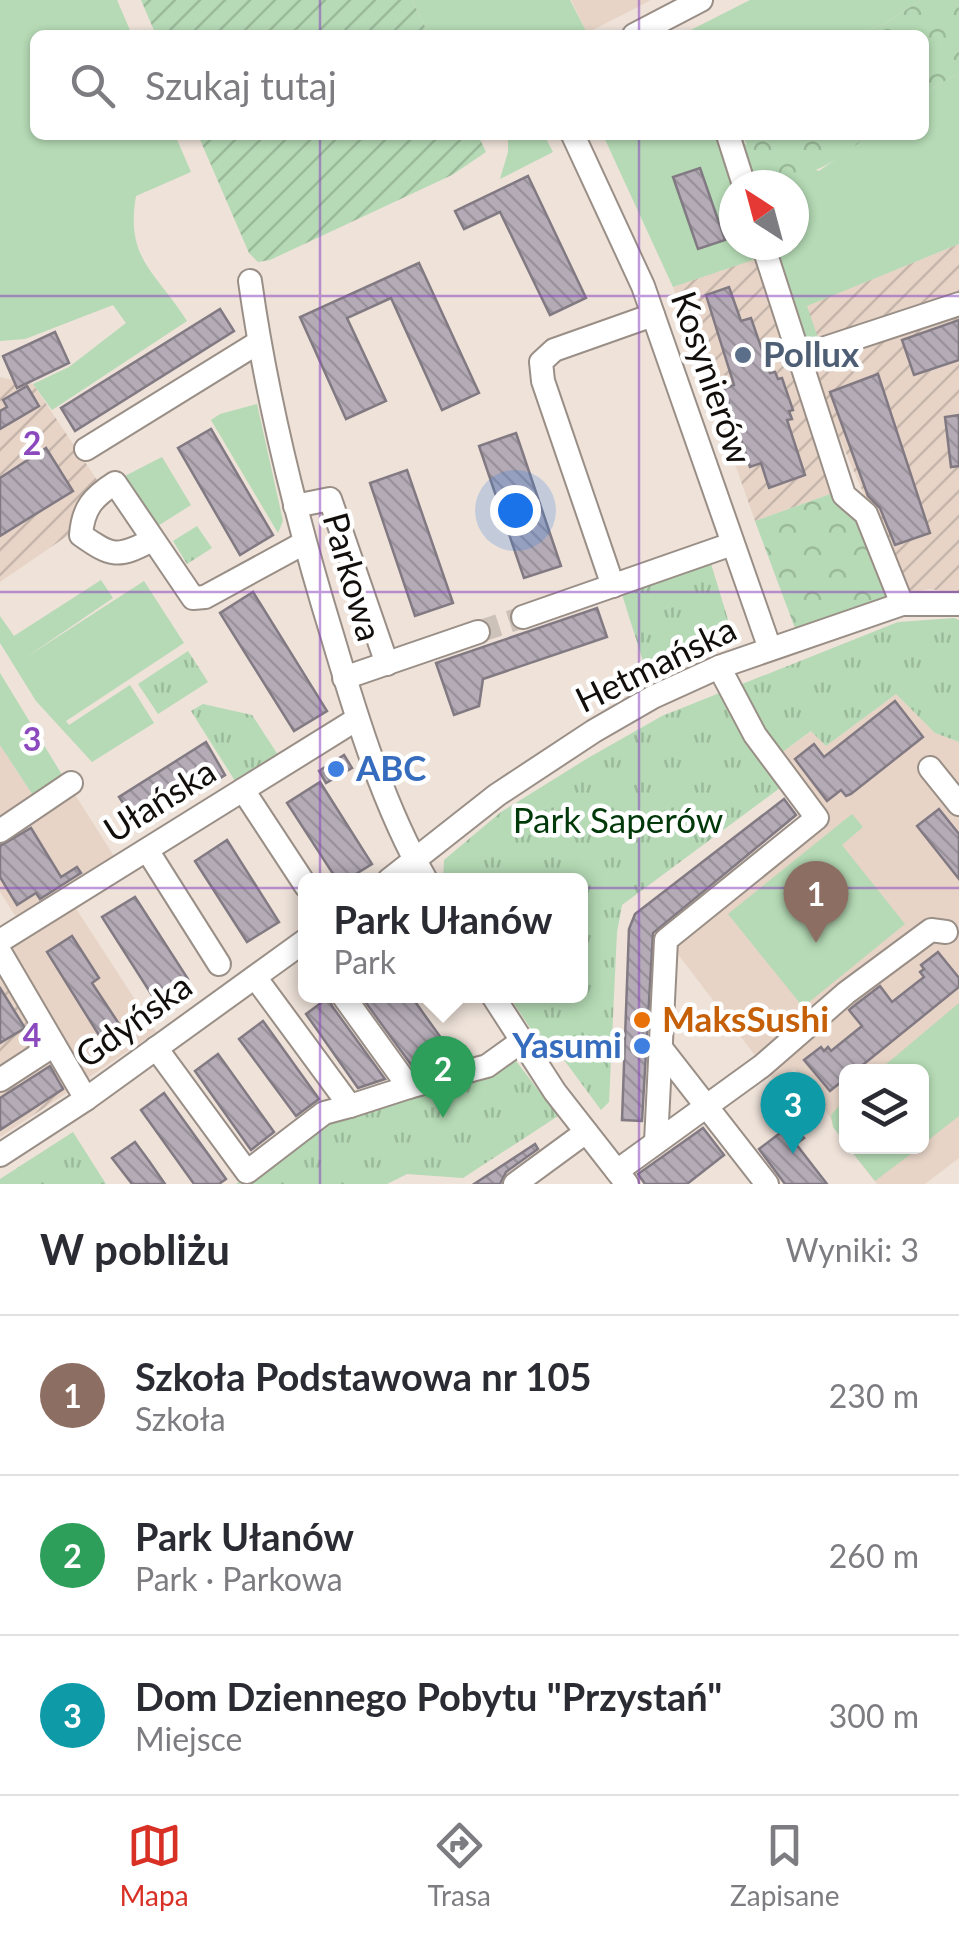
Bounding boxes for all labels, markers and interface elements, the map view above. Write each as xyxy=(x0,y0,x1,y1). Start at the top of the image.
search box xyxy=(30,30,929,140)
icon: search xyxy=(65,58,120,113)
text: Szukaj tutaj xyxy=(145,62,337,108)
north arrow xyxy=(719,170,809,260)
street label: Kosynierów xyxy=(664,285,762,469)
place label: Pollux xyxy=(763,332,860,374)
marker: Pollux xyxy=(732,344,754,366)
text: 2 xyxy=(23,423,41,462)
your location xyxy=(490,485,541,536)
street label: Parkowa xyxy=(316,507,392,646)
street label: Hetmańska xyxy=(568,606,742,720)
text: 3 xyxy=(23,719,41,758)
place label: ABC xyxy=(355,746,427,788)
street label: Ułańska xyxy=(95,749,222,850)
marker: ABC xyxy=(325,758,347,780)
park label: Park Saperów xyxy=(513,798,723,840)
pin: 1 xyxy=(784,860,848,943)
popup xyxy=(298,873,588,1003)
text: Park Ułanów xyxy=(333,896,553,942)
text: Park xyxy=(333,942,396,981)
street label: Gdyńska xyxy=(67,963,199,1075)
place label: MaksSushi xyxy=(662,997,829,1039)
marker: MaksSushi xyxy=(631,1009,653,1031)
text: 4 xyxy=(23,1015,41,1054)
place label: Yasumi xyxy=(511,1023,622,1065)
marker: Yasumi xyxy=(631,1035,653,1057)
pin: 2 xyxy=(410,1036,476,1118)
map controls xyxy=(839,1064,929,1154)
button: layers xyxy=(839,1064,929,1154)
pin: 3 xyxy=(760,1072,826,1154)
text: W pobliżu xyxy=(40,1224,230,1274)
text: Wyniki: 3 xyxy=(786,1230,919,1269)
text: Szkoła Podstawowa nr 105 xyxy=(135,1353,591,1399)
text: 1 xyxy=(63,1376,82,1415)
text: 230 m xyxy=(829,1376,919,1415)
text: Szkoła xyxy=(135,1399,226,1438)
text: Park Ułanów xyxy=(135,1513,354,1559)
text: 2 xyxy=(63,1536,82,1575)
text: 260 m xyxy=(829,1536,919,1575)
text: Park · Parkowa xyxy=(135,1559,343,1598)
text: Dom Dziennego Pobytu "Przystań" xyxy=(135,1673,722,1719)
text: 3 xyxy=(63,1696,82,1735)
text: 300 m xyxy=(829,1696,919,1735)
text: Miejsce xyxy=(135,1719,242,1758)
tab: Mapa xyxy=(119,1818,189,1912)
tab: Trasa xyxy=(428,1818,491,1912)
tab: Zapisane xyxy=(730,1818,840,1912)

